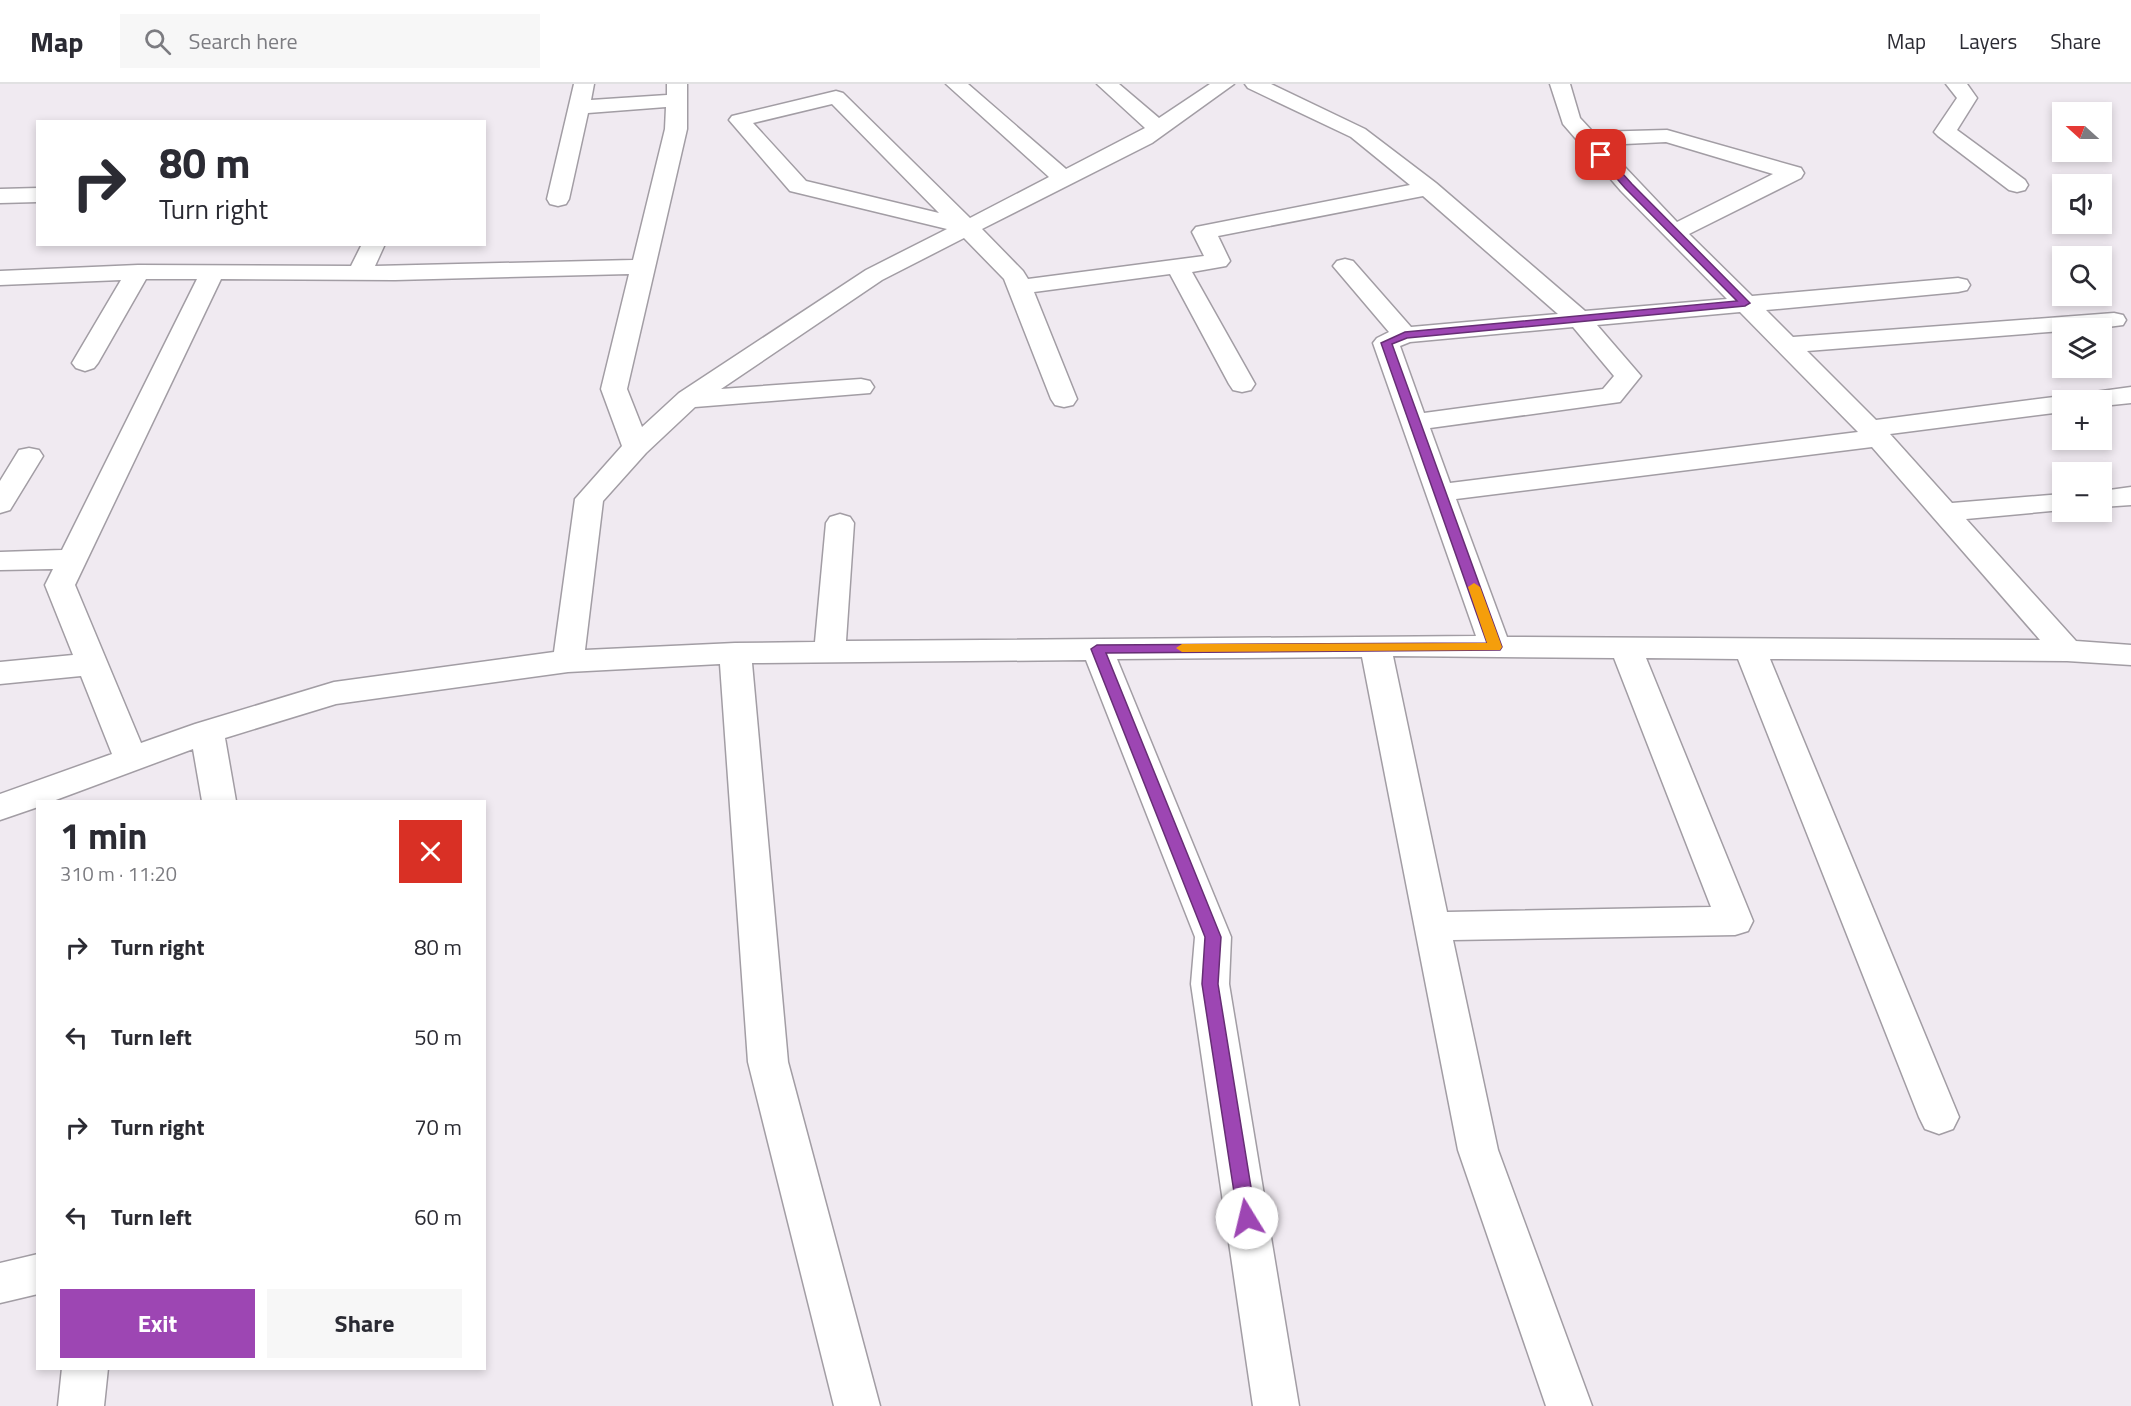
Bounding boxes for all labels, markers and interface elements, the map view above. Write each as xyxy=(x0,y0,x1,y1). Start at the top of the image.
search box xyxy=(120,14,540,68)
text: Map xyxy=(30,20,84,63)
text: Search here xyxy=(189,24,298,58)
icon: search xyxy=(141,25,174,58)
text: Map xyxy=(1887,25,1926,57)
text: Layers xyxy=(1959,25,2017,57)
text: Share xyxy=(2050,25,2101,57)
north arrow xyxy=(2052,102,2112,162)
map controls xyxy=(2052,102,2112,522)
pin xyxy=(1575,129,1626,180)
text: 80 m xyxy=(159,130,251,194)
icon: arrive xyxy=(1584,138,1617,171)
icon: right xyxy=(60,144,138,222)
button: sound xyxy=(2052,174,2112,234)
text: Turn right xyxy=(159,188,268,229)
button: search xyxy=(2052,246,2112,306)
button: layers xyxy=(2052,318,2112,378)
button: + xyxy=(2052,390,2112,450)
button: − xyxy=(2052,462,2112,522)
text: 1 min xyxy=(60,808,147,863)
button: close xyxy=(399,820,462,883)
text: 310 m · 11:20 xyxy=(60,858,177,889)
text: Turn right xyxy=(111,930,205,964)
text: 80 m xyxy=(414,930,462,964)
icon: right xyxy=(60,931,93,964)
text: Turn left xyxy=(111,1020,192,1054)
text: 50 m xyxy=(414,1020,462,1054)
icon: left xyxy=(60,1021,93,1054)
text: Turn right xyxy=(111,1110,205,1144)
text: 70 m xyxy=(414,1110,462,1144)
icon: right xyxy=(60,1111,93,1144)
position arrow xyxy=(1215,1186,1279,1250)
text: Turn left xyxy=(111,1200,192,1234)
text: 60 m xyxy=(414,1200,462,1234)
icon: left xyxy=(60,1201,93,1234)
button: Exit xyxy=(60,1289,255,1358)
button: Share xyxy=(267,1289,462,1358)

